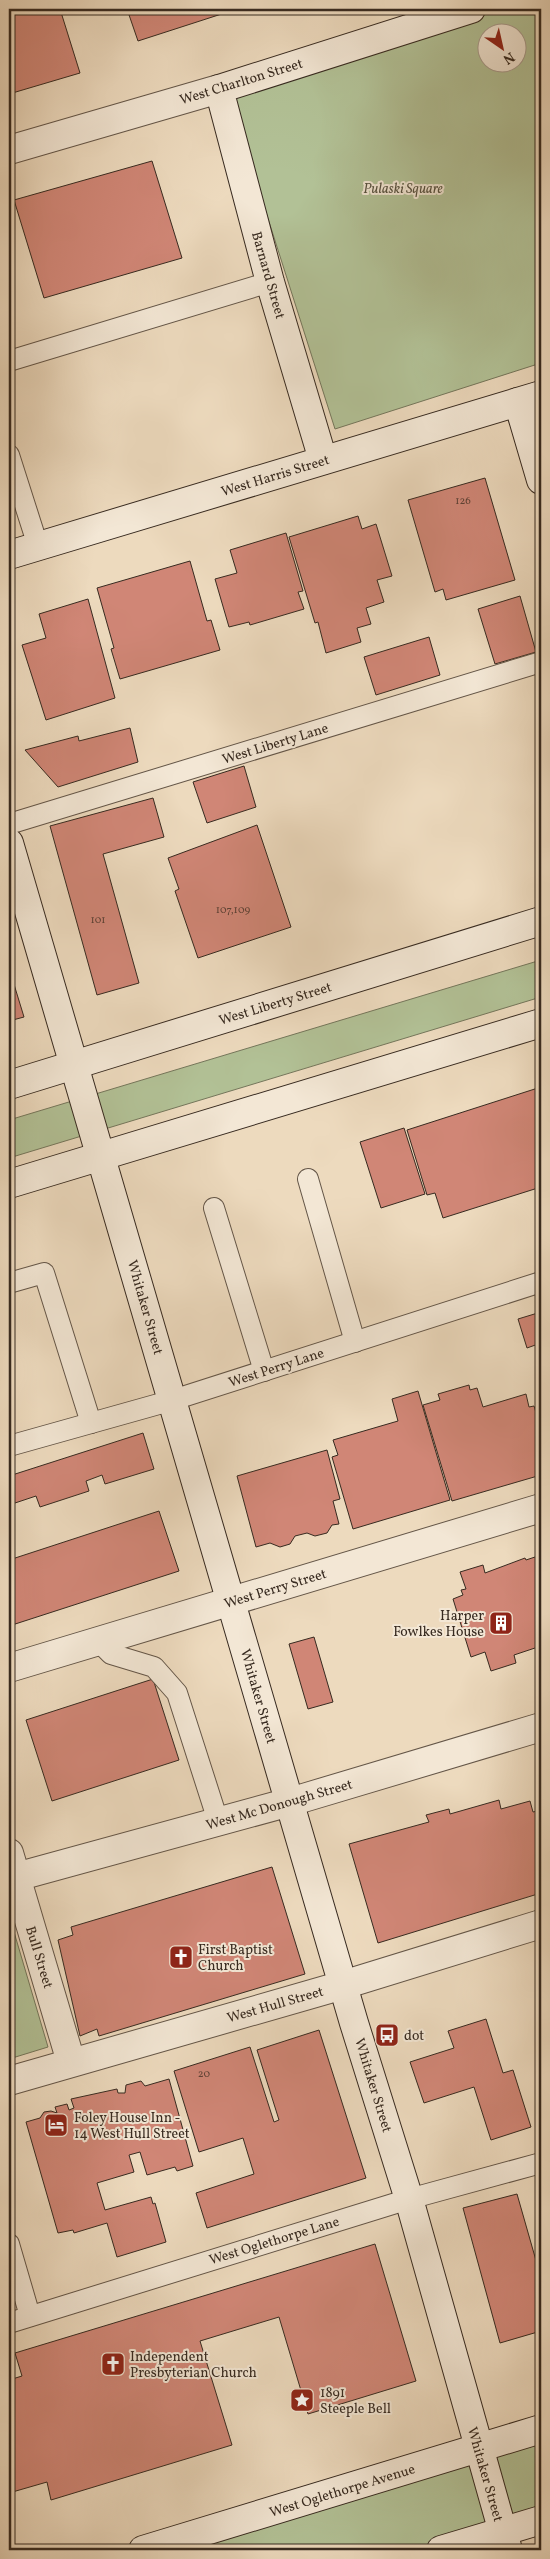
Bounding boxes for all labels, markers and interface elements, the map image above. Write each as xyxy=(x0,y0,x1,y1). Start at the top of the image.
north arrow xyxy=(478,22,528,72)
text: N xyxy=(499,47,518,68)
street label: West Charlton Street xyxy=(178,55,305,110)
park label: Pulaski Square xyxy=(363,180,443,199)
street label: Barnard Street xyxy=(246,229,289,321)
street label: West Harris Street xyxy=(219,451,332,502)
house number: 126 xyxy=(455,494,471,509)
street label: West Liberty Lane xyxy=(220,719,331,770)
house number: 107,109 xyxy=(216,903,251,918)
house number: 101 xyxy=(90,913,106,928)
street label: West Liberty Street xyxy=(217,978,334,1031)
street label: Whitaker Street xyxy=(122,1258,167,1357)
street label: West Perry Lane xyxy=(226,1344,327,1393)
street label: West Perry Street xyxy=(222,1565,329,1614)
place label: Harper Fowlkes House xyxy=(393,1607,484,1642)
building icon: Harper Fowlkes House xyxy=(488,1610,514,1636)
street label: Whitaker Street xyxy=(235,1647,280,1746)
street label: West Mc Donough Street xyxy=(204,1775,355,1835)
street label: Bull Street xyxy=(20,1924,57,1991)
place label: First Baptist Church xyxy=(198,1941,273,1976)
church icon: First Baptist Church xyxy=(168,1944,194,1970)
street label: West Hull Street xyxy=(225,1983,326,2028)
bus stop icon: dot xyxy=(374,2022,400,2048)
place label: dot xyxy=(404,2027,424,2046)
street label: Whitaker Street xyxy=(349,2036,396,2135)
house number: 20 xyxy=(198,2067,211,2082)
place label: Foley House Inn - 14 West Hull Street xyxy=(74,2109,190,2144)
hotel icon: Foley House Inn - 14 West Hull Street xyxy=(43,2112,69,2138)
street label: West Oglethorpe Lane xyxy=(207,2212,342,2270)
place label: Independent Presbyterian Church xyxy=(130,2348,257,2383)
church icon: Independent Presbyterian Church xyxy=(100,2351,126,2377)
place label: 1891 Steeple Bell xyxy=(320,2384,391,2419)
place icon: 1891 Steeple Bell xyxy=(289,2387,315,2413)
street label: Whitaker Street xyxy=(462,2425,507,2524)
street label: West Oglethorpe Avenue xyxy=(267,2460,418,2523)

